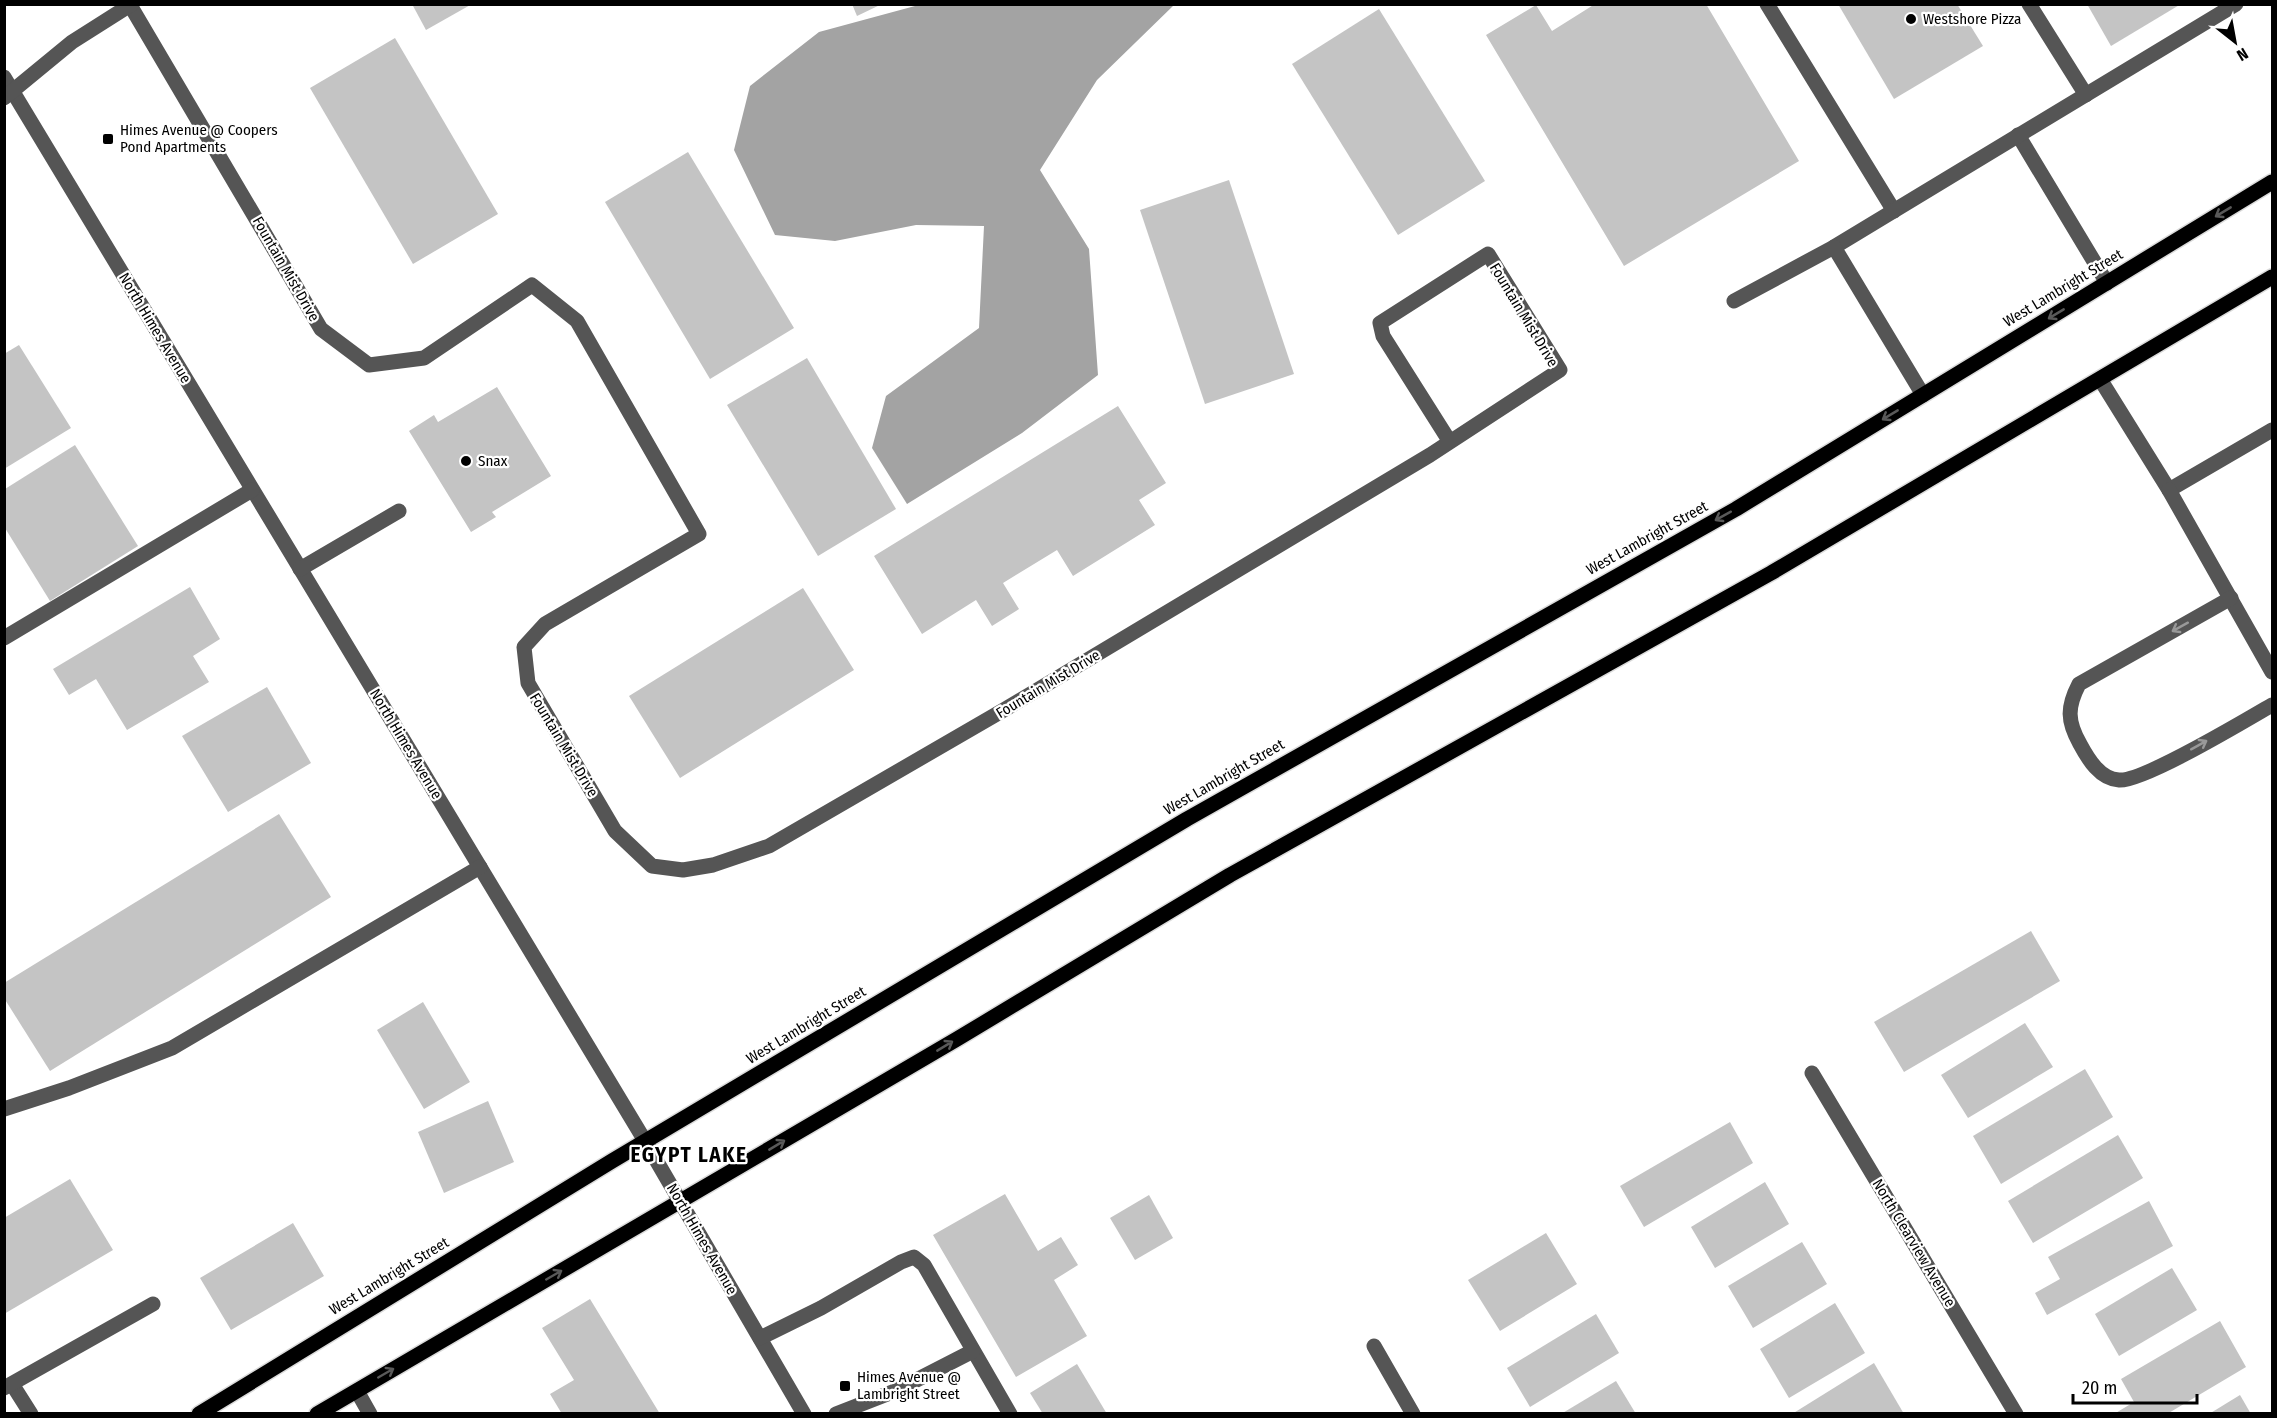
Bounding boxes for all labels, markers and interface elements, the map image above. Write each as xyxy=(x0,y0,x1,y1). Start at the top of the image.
place label: Westshore Pizza xyxy=(1923,10,2021,28)
marker: Westshore Pizza xyxy=(1904,12,1918,26)
north arrow xyxy=(2205,12,2265,72)
text: N xyxy=(2233,44,2251,65)
place label: Himes Avenue @ Coopers Pond Apartments xyxy=(120,121,278,156)
marker: Himes Avenue @ Coopers Pond Apartments xyxy=(101,132,115,146)
one-way arrow xyxy=(2215,207,2232,219)
street label: Fountain Mist Drive xyxy=(249,213,323,325)
street label: West Lambright Street xyxy=(2000,245,2126,331)
street label: Fountain Mist Drive xyxy=(1486,260,1562,370)
street label: North Himes Avenue xyxy=(115,270,195,386)
one-way arrow xyxy=(2048,308,2065,320)
one-way arrow xyxy=(1882,410,1899,422)
place label: Snax xyxy=(478,452,508,470)
marker: Snax xyxy=(459,454,473,468)
street label: West Lambright Street xyxy=(1583,497,1711,579)
one-way arrow xyxy=(1715,511,1732,523)
one-way arrow xyxy=(2171,622,2189,633)
street label: Fountain Mist Drive xyxy=(993,646,1103,722)
street label: North Himes Avenue xyxy=(366,686,446,802)
street label: Fountain Mist Drive xyxy=(526,690,602,800)
street label: West Lambright Street xyxy=(1161,735,1287,819)
one-way arrow xyxy=(2190,739,2207,751)
street label: West Lambright Street xyxy=(743,982,869,1068)
one-way arrow xyxy=(936,1039,953,1051)
one-way arrow xyxy=(768,1138,785,1150)
district label: EGYPT LAKE xyxy=(631,1142,747,1168)
street label: North Clearview Avenue xyxy=(1869,1176,1959,1310)
street label: North Himes Avenue xyxy=(663,1180,741,1298)
street label: West Lambright Street xyxy=(326,1233,452,1319)
one-way arrow xyxy=(545,1269,562,1281)
one-way arrow xyxy=(377,1367,394,1379)
scale bar xyxy=(2073,1367,2198,1405)
place label: Himes Avenue @ Lambright Street xyxy=(857,1368,961,1403)
text: 20 m xyxy=(2082,1377,2117,1399)
marker: Himes Avenue @ Lambright Street xyxy=(838,1379,852,1393)

